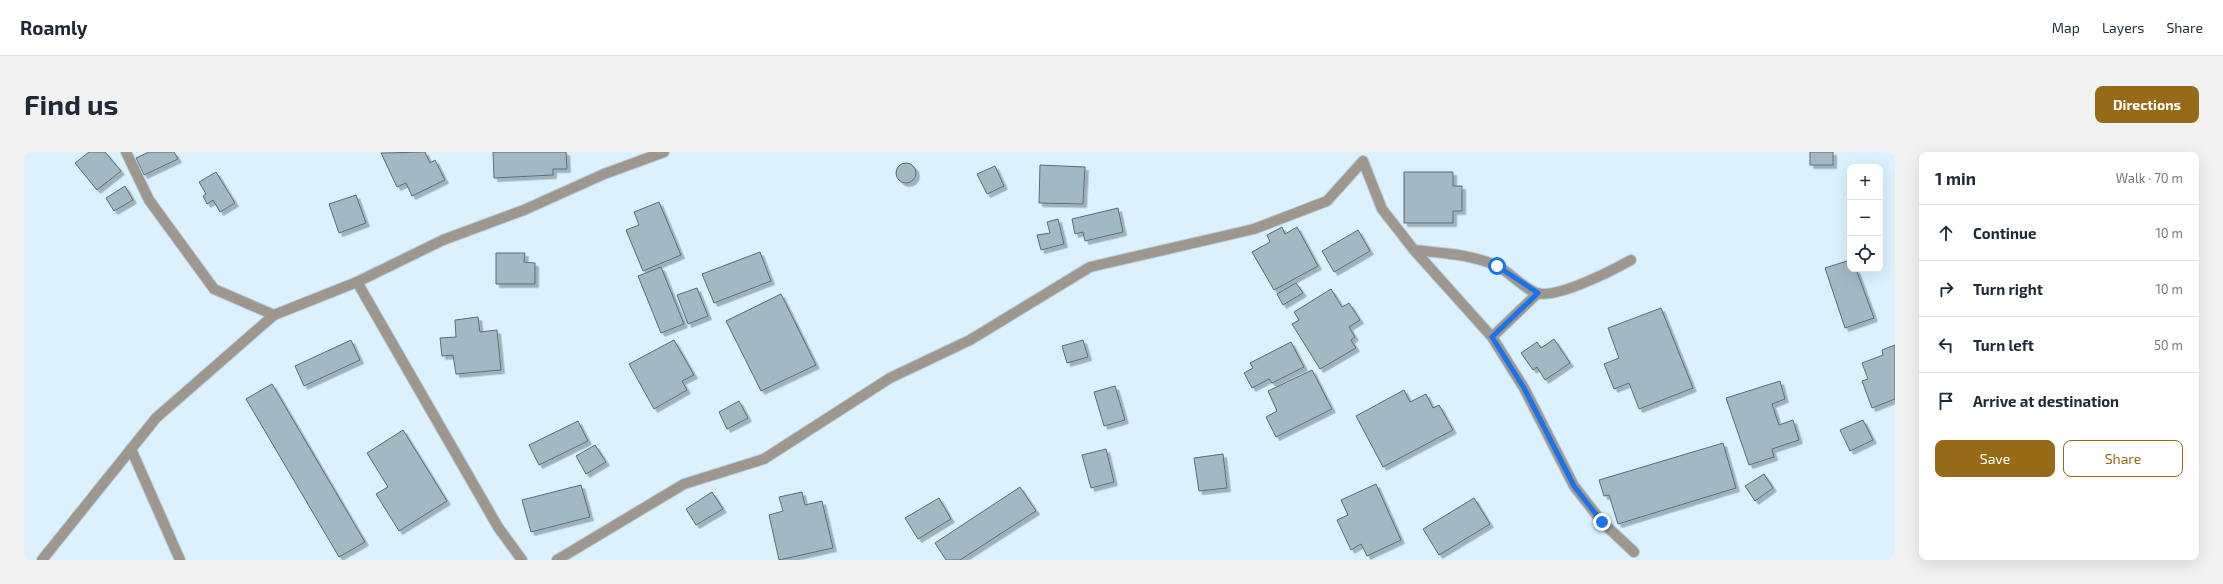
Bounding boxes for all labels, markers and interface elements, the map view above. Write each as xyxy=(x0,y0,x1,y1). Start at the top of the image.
text: Roamly xyxy=(20,16,87,39)
text: Map xyxy=(2052,19,2080,36)
text: Layers xyxy=(2102,19,2144,36)
text: Share xyxy=(2166,19,2203,36)
button: Directions xyxy=(2095,86,2199,123)
text: Find us xyxy=(24,87,118,121)
map controls xyxy=(1847,164,1883,272)
button: + xyxy=(1847,164,1883,200)
text: 1 min xyxy=(1935,168,1976,188)
text: Walk · 70 m xyxy=(2116,170,2183,186)
button: − xyxy=(1847,200,1883,236)
icon: ahead xyxy=(1935,222,1957,244)
text: Continue xyxy=(1973,224,2036,242)
text: 10 m xyxy=(2156,225,2183,241)
button: locate xyxy=(1847,236,1883,272)
route start xyxy=(1488,257,1506,275)
icon: right xyxy=(1935,278,1957,300)
text: Turn right xyxy=(1973,280,2043,298)
text: 10 m xyxy=(2156,281,2183,297)
icon: left xyxy=(1935,334,1957,356)
text: Turn left xyxy=(1973,336,2034,354)
text: 50 m xyxy=(2154,337,2183,353)
icon: arrive xyxy=(1935,390,1957,412)
text: Arrive at destination xyxy=(1973,392,2119,410)
button: Save xyxy=(1935,440,2055,477)
button: Share xyxy=(2063,440,2183,477)
route end xyxy=(1593,513,1611,531)

